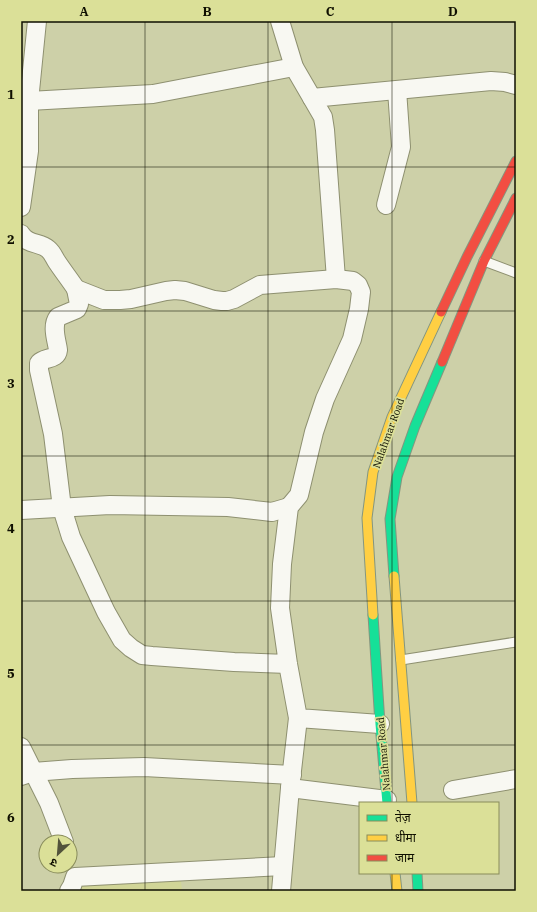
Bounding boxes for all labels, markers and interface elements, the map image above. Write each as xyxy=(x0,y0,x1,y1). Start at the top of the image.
text: A xyxy=(79,3,89,20)
text: B xyxy=(202,3,212,20)
text: C xyxy=(326,3,335,20)
text: D xyxy=(448,3,458,20)
text: 1 xyxy=(7,86,15,103)
text: 2 xyxy=(7,231,15,248)
text: 3 xyxy=(7,375,15,392)
street label: Nalahmar Road xyxy=(370,396,407,470)
text: 4 xyxy=(7,520,15,537)
text: 5 xyxy=(7,665,15,682)
street label: Nalahmar Road xyxy=(374,717,393,791)
legend xyxy=(359,802,499,874)
text: 6 xyxy=(7,809,15,826)
text: तेज़ xyxy=(395,810,412,825)
text: धीमा xyxy=(395,830,417,845)
north arrow xyxy=(38,834,78,874)
text: जाम xyxy=(395,850,415,865)
text: उ xyxy=(47,855,60,871)

